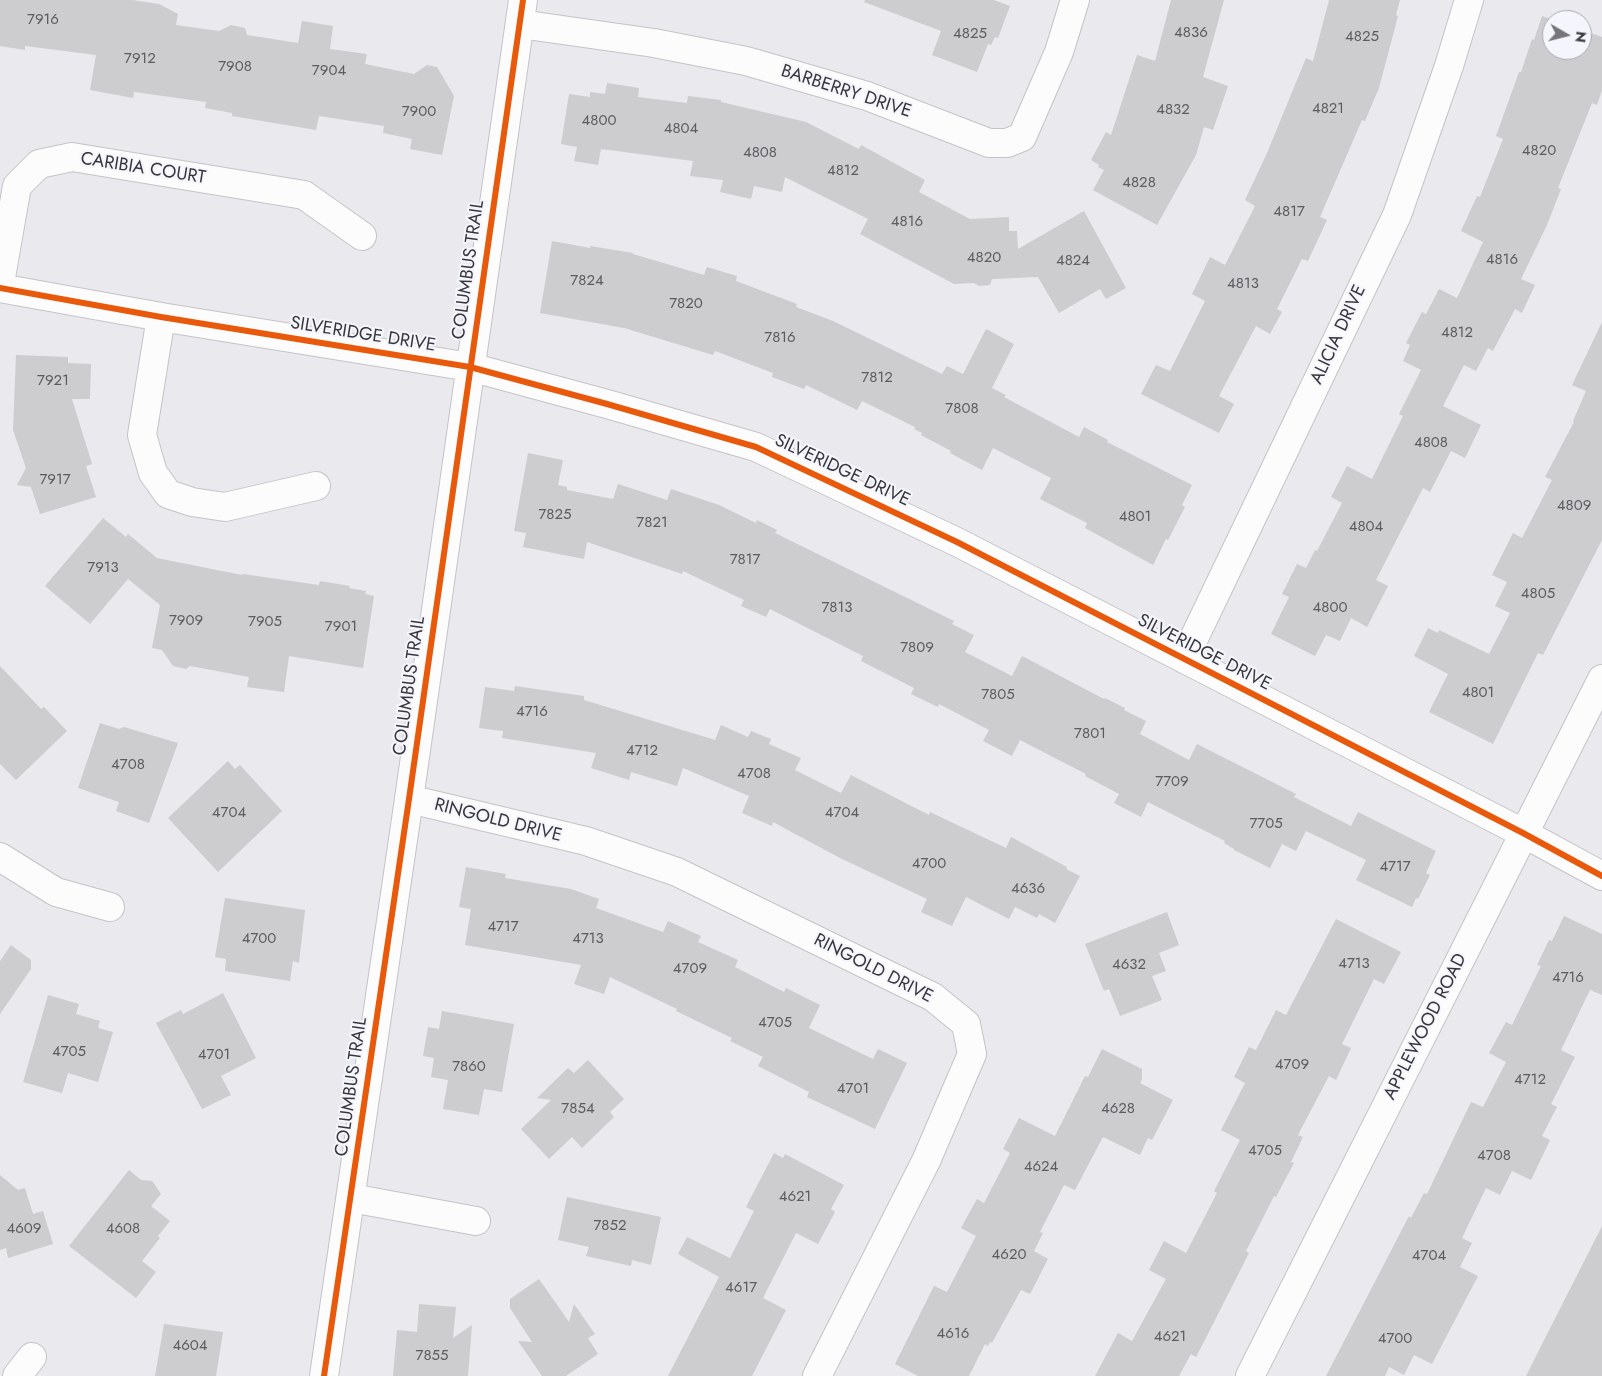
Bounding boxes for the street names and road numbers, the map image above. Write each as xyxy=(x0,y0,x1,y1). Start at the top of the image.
street label: BARBERRY DRIVE xyxy=(778,61,914,123)
street label: CARIBIA COURT xyxy=(79,148,207,190)
street label: COLUMBUS TRAIL xyxy=(449,199,489,341)
street label: ALICIA DRIVE xyxy=(1307,282,1371,388)
street label: SILVERIDGE DRIVE xyxy=(289,313,437,357)
street label: SILVERIDGE DRIVE xyxy=(771,430,913,512)
street label: SILVERIDGE DRIVE xyxy=(1134,610,1274,696)
street label: COLUMBUS TRAIL xyxy=(390,615,430,757)
street label: RINGOLD DRIVE xyxy=(432,795,564,847)
street label: RINGOLD DRIVE xyxy=(810,930,936,1008)
street label: APPLEWOOD ROAD xyxy=(1380,950,1472,1104)
street label: COLUMBUS TRAIL xyxy=(332,1016,372,1158)

